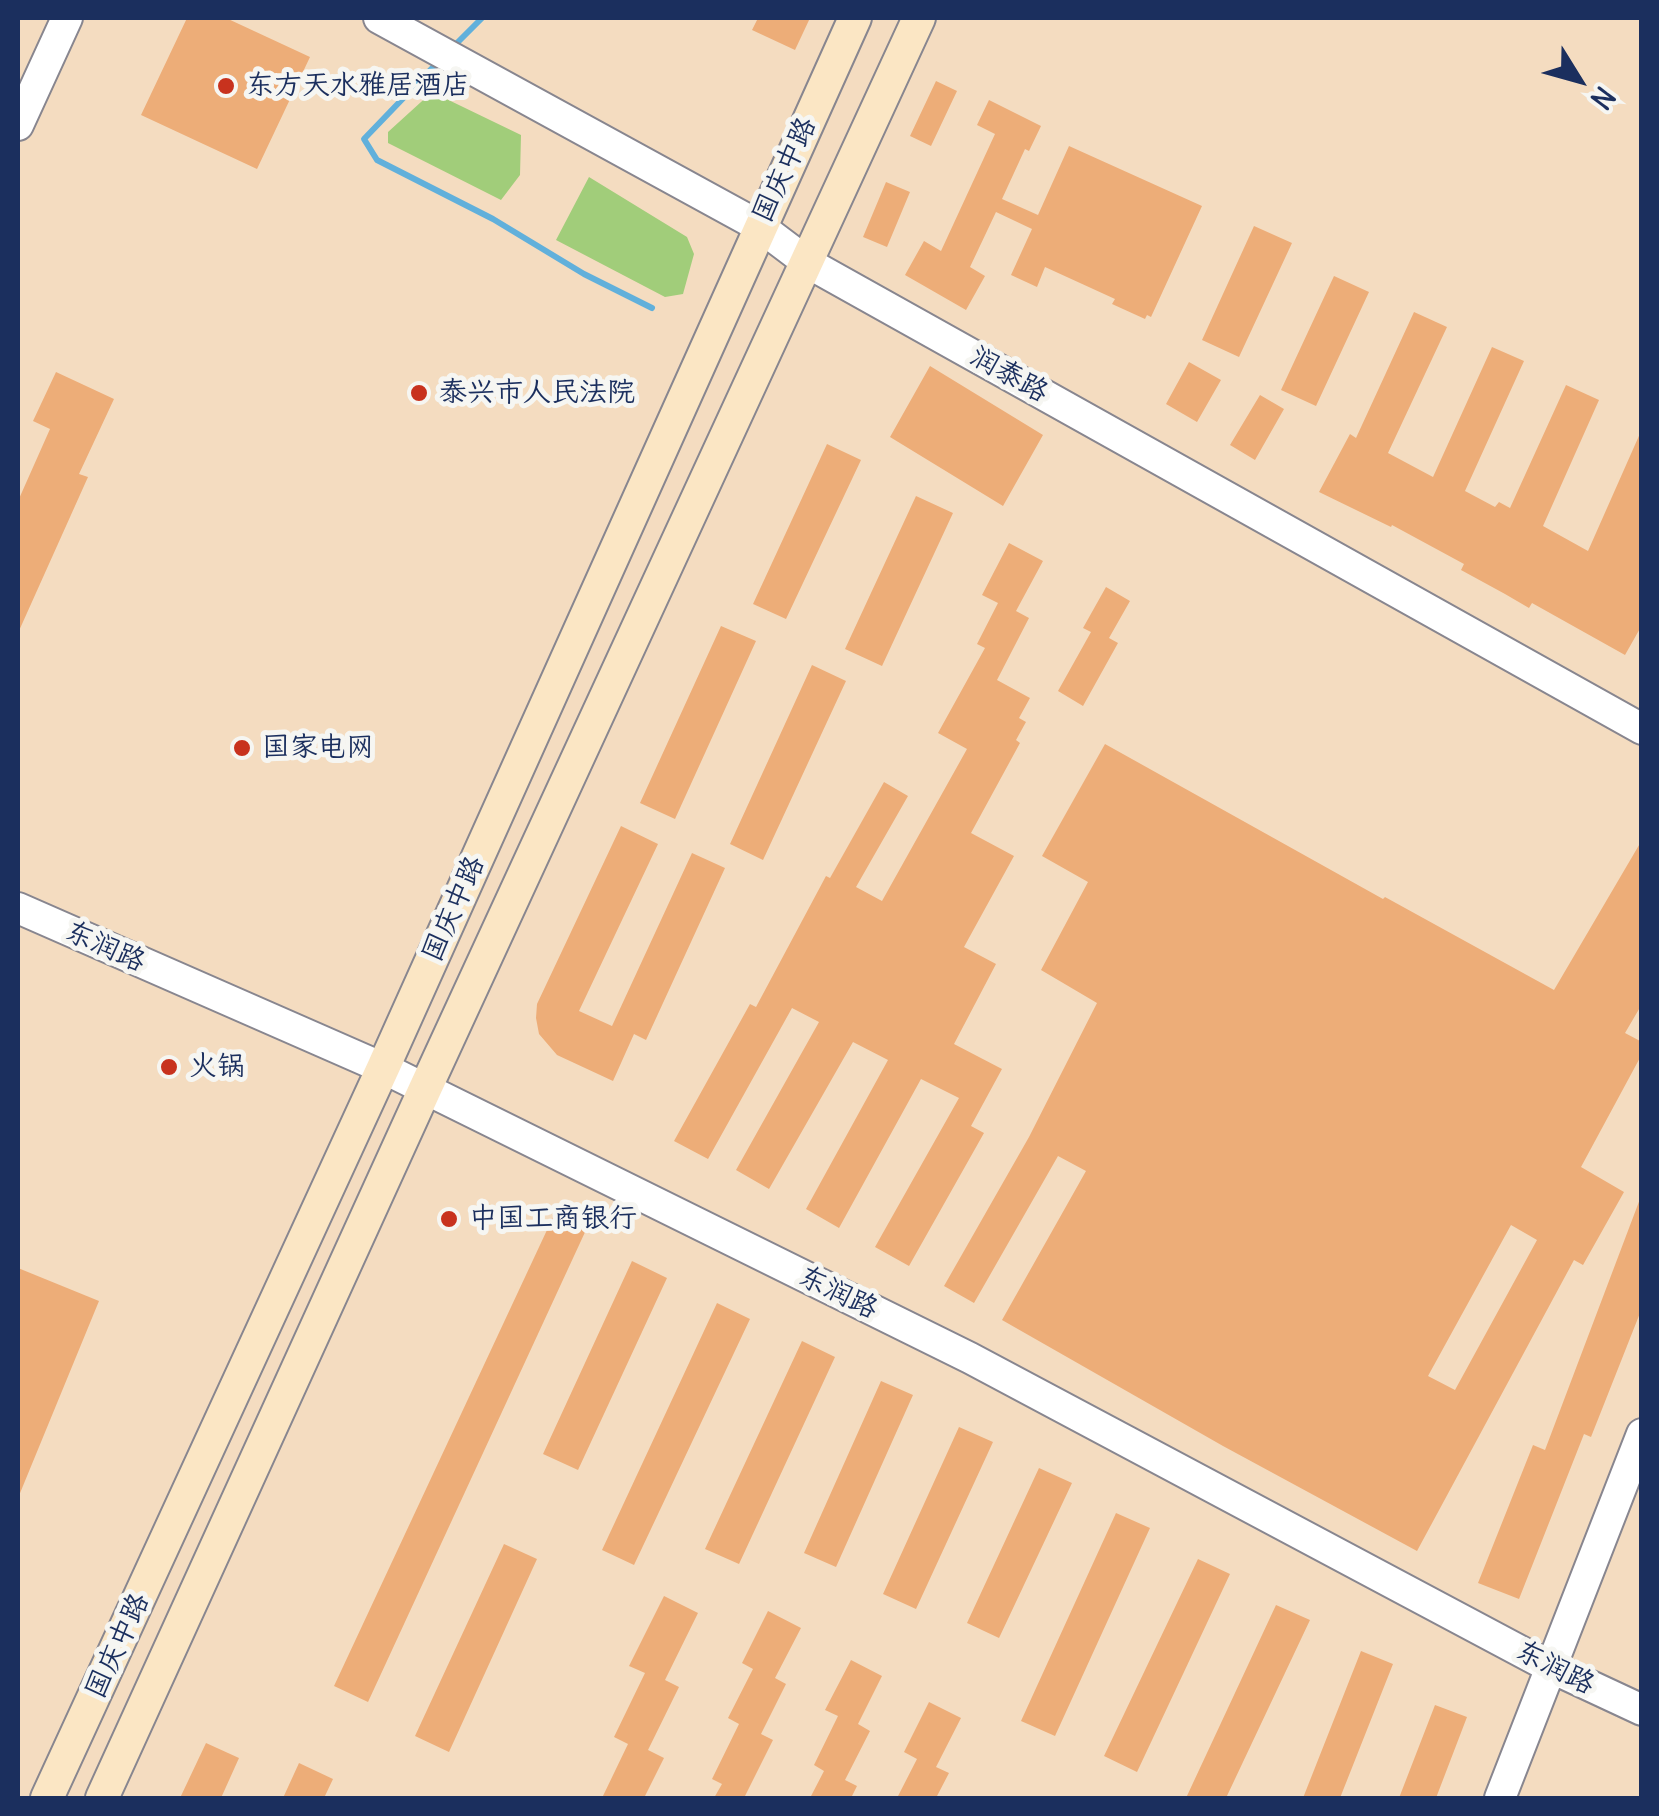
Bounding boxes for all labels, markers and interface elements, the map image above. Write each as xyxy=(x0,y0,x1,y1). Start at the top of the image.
north arrow xyxy=(1529,30,1629,130)
place label: 东方天水雅居酒店 xyxy=(246,69,470,103)
marker: 东方天水雅居酒店 xyxy=(215,75,237,97)
text: N xyxy=(1583,79,1623,117)
street label: 国庆中路 xyxy=(746,112,824,228)
street label: 润泰路 xyxy=(964,340,1054,410)
place label: 泰兴市人民法院 xyxy=(439,376,635,410)
marker: 泰兴市人民法院 xyxy=(408,382,430,404)
place label: 国家电网 xyxy=(262,731,374,765)
marker: 国家电网 xyxy=(231,737,253,759)
street label: 国庆中路 xyxy=(416,851,492,967)
street label: 东润路 xyxy=(60,915,150,979)
place label: 火锅 xyxy=(189,1050,245,1084)
marker: 火锅 xyxy=(158,1056,180,1078)
place label: 中国工商银行 xyxy=(469,1202,637,1236)
marker: 中国工商银行 xyxy=(438,1208,460,1230)
street label: 东润路 xyxy=(793,1259,883,1327)
street label: 国庆中路 xyxy=(79,1588,157,1704)
street label: 东润路 xyxy=(1510,1634,1600,1702)

